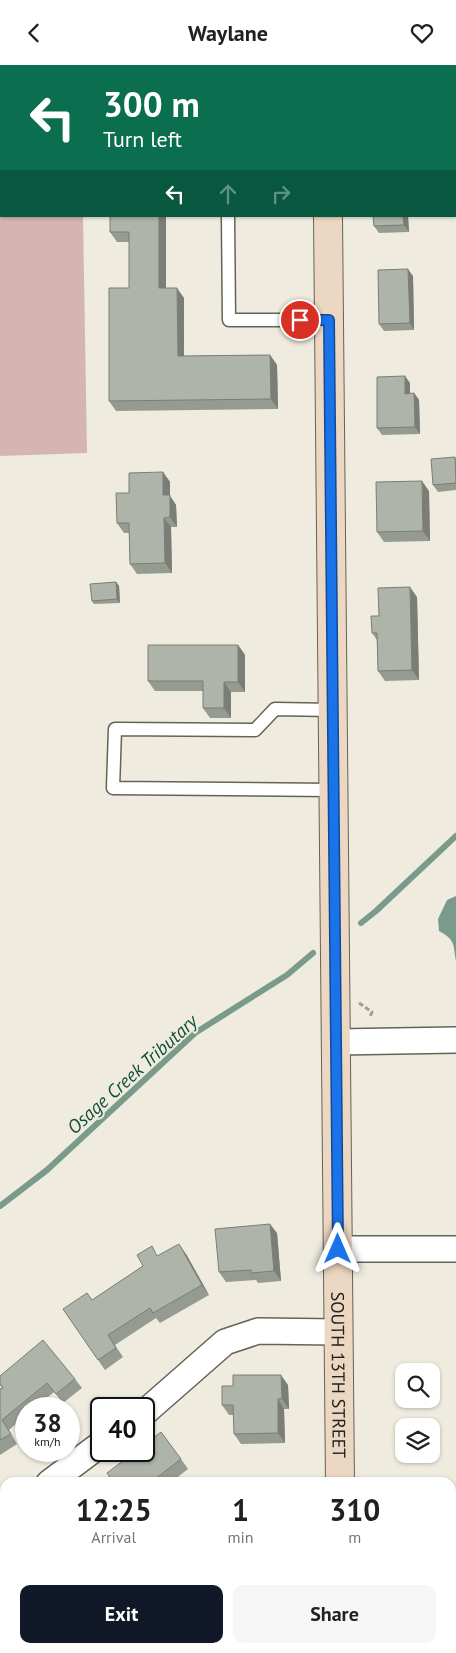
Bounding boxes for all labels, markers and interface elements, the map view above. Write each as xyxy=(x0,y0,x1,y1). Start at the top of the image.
icon: back xyxy=(20,19,48,47)
text: Waylane xyxy=(188,19,268,47)
icon: heart xyxy=(408,19,436,47)
text: 300 m xyxy=(103,81,200,127)
icon: left xyxy=(20,85,85,150)
text: Turn left xyxy=(103,125,182,153)
icon: left xyxy=(161,180,189,208)
icon: ahead xyxy=(214,180,242,208)
icon: right xyxy=(267,180,295,208)
pin xyxy=(279,299,321,341)
icon: arrive xyxy=(286,306,314,334)
water label: Osage Creek Tributary xyxy=(62,1008,203,1139)
position arrow xyxy=(311,1222,363,1274)
street label: SOUTH 13TH STREET xyxy=(327,1291,351,1458)
map controls xyxy=(395,1363,440,1463)
button: search xyxy=(395,1363,440,1408)
speed limit sign: 40 xyxy=(90,1397,155,1462)
text: 38 xyxy=(33,1407,62,1439)
button: layers xyxy=(395,1418,440,1463)
text: km/h xyxy=(34,1434,61,1449)
text: 12:25 xyxy=(76,1490,152,1529)
text: 1 xyxy=(232,1490,249,1529)
text: 310 xyxy=(329,1490,380,1529)
text: Arrival xyxy=(91,1527,136,1547)
text: min xyxy=(228,1527,254,1547)
text: m xyxy=(348,1527,361,1547)
button: Exit xyxy=(20,1585,223,1643)
button: Share xyxy=(233,1585,436,1643)

